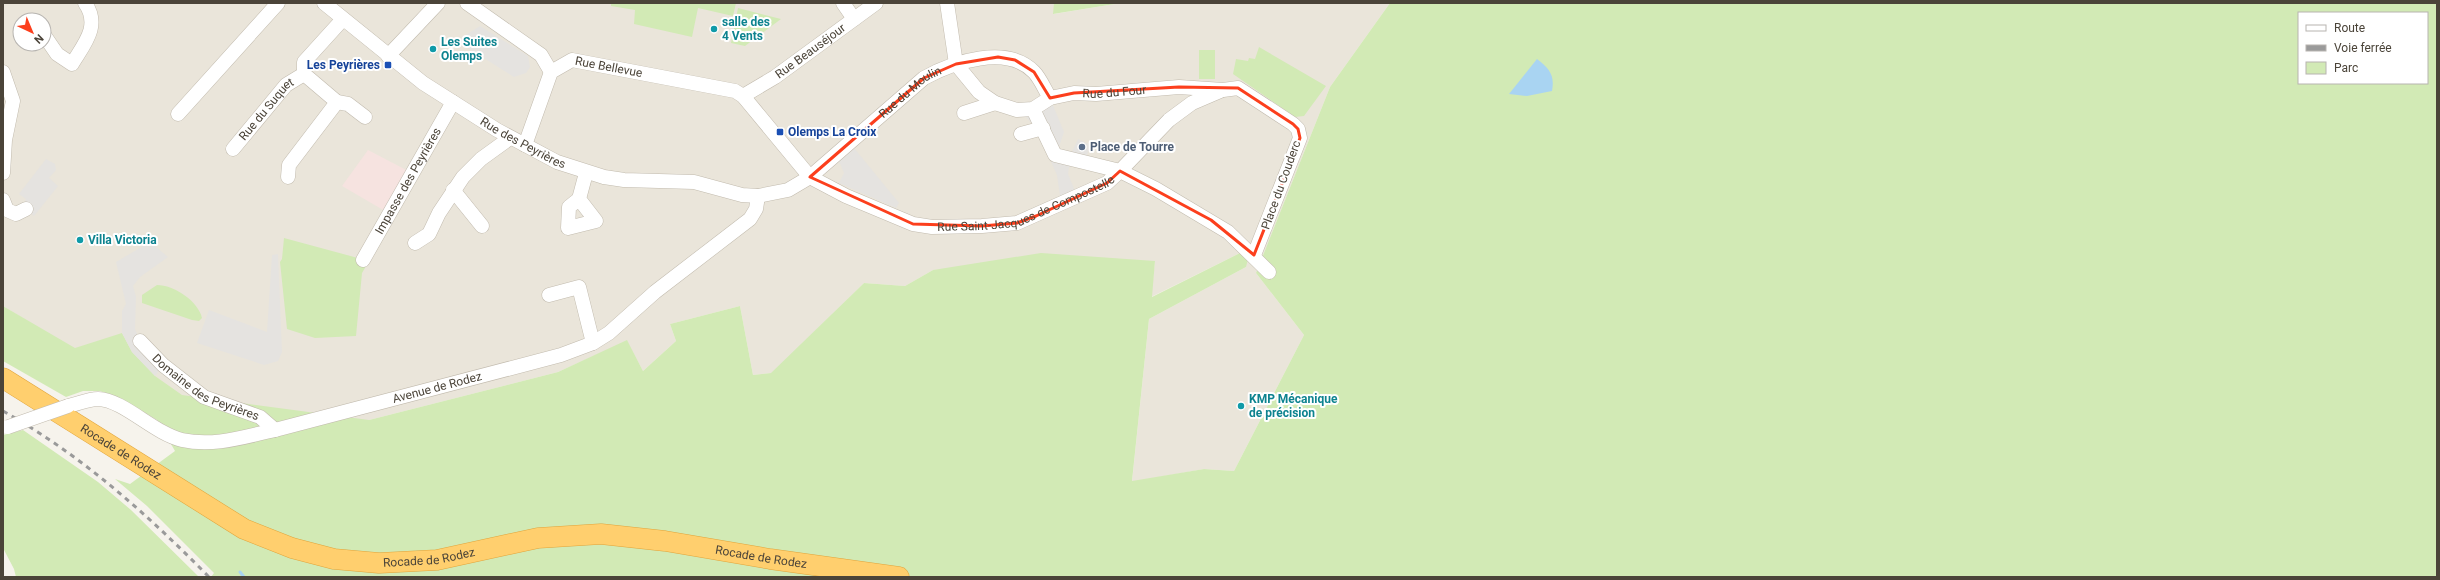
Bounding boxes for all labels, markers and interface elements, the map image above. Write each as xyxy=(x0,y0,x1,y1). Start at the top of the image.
north arrow xyxy=(12,12,52,52)
legend xyxy=(2298,12,2428,84)
place label: salle des 4 Vents xyxy=(722,15,770,43)
street label: Rue Beauséjour xyxy=(773,21,848,81)
text: Route xyxy=(2334,21,2365,35)
marker: salle des 4 Vents xyxy=(709,24,719,34)
text: N xyxy=(31,31,46,46)
place label: Les Suites Olemps xyxy=(441,35,497,63)
text: Voie ferrée xyxy=(2334,41,2392,55)
marker: Les Suites Olemps xyxy=(428,44,438,54)
street label: Rue Bellevue xyxy=(574,54,643,80)
place label: Les Peyrières xyxy=(307,58,380,72)
marker: Les Peyrières xyxy=(383,60,393,70)
text: Parc xyxy=(2334,61,2358,75)
street label: Rue du Moulin xyxy=(876,63,944,121)
street label: Rue du Suquet xyxy=(236,75,296,143)
street label: Rue du Four xyxy=(1082,83,1147,101)
street label: Rue des Peyrières xyxy=(478,114,567,171)
street label: Impasse des Peyrières xyxy=(372,125,444,237)
place label: Olemps La Croix xyxy=(788,125,877,139)
marker: Olemps La Croix xyxy=(775,127,785,137)
street label: Place du Couderc xyxy=(1258,139,1304,231)
place label: Place de Tourre xyxy=(1090,140,1175,154)
marker: Place de Tourre xyxy=(1077,142,1087,152)
street label: Rue Saint-Jacques de Compostelle xyxy=(937,173,1117,234)
place label: Villa Victoria xyxy=(88,233,157,247)
marker: Villa Victoria xyxy=(75,235,85,245)
street label: Domaine des Peyrières xyxy=(149,351,261,423)
street label: Avenue de Rodez xyxy=(391,369,483,406)
place label: KMP Mécanique de précision xyxy=(1249,392,1338,420)
marker: KMP Mécanique de précision xyxy=(1236,401,1246,411)
street label: Rocade de Rodez xyxy=(78,421,164,482)
street label: Rocade de Rodez xyxy=(714,543,808,571)
street label: Rocade de Rodez xyxy=(383,545,476,570)

